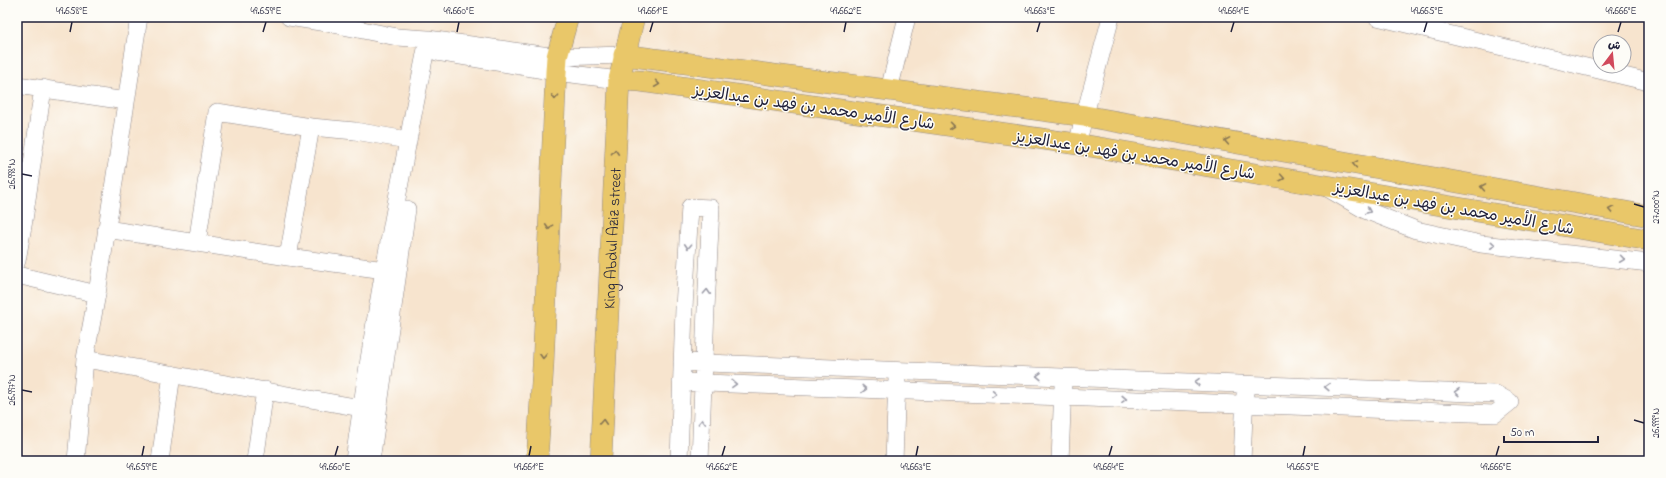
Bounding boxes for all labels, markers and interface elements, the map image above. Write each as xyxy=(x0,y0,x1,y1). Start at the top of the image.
text: 49.658°E xyxy=(56,4,88,19)
text: 49.659°E xyxy=(250,4,282,19)
text: 49.660°E xyxy=(443,4,475,19)
text: 49.661°E xyxy=(638,4,668,19)
text: 49.662°E xyxy=(830,4,862,19)
text: 49.663°E xyxy=(1025,4,1055,19)
text: 49.664°E xyxy=(1219,4,1249,19)
text: 49.665°E xyxy=(1411,4,1443,19)
text: 49.666°E xyxy=(1605,4,1637,19)
north arrow xyxy=(1592,34,1632,74)
text: ش xyxy=(1606,36,1623,55)
one-way arrow xyxy=(654,79,660,88)
street label: شارع الأمير محمد بن فهد بن عبدالعزيز xyxy=(689,79,936,137)
one-way arrow xyxy=(551,94,559,100)
one-way arrow xyxy=(949,121,955,130)
street label: شارع الأمير محمد بن فهد بن عبدالعزيز xyxy=(1011,125,1257,187)
one-way arrow xyxy=(1224,138,1230,146)
one-way arrow xyxy=(611,149,619,155)
text: 26.998°N xyxy=(5,158,20,189)
one-way arrow xyxy=(1351,160,1358,169)
street label: King Abdul Aziz street xyxy=(598,167,629,310)
one-way arrow xyxy=(1278,173,1285,182)
street label: شارع الأمير محمد بن فهد بن عبدالعزيز xyxy=(1330,176,1576,242)
one-way arrow xyxy=(1479,183,1486,192)
text: 27.000°N xyxy=(1649,190,1664,224)
one-way arrow xyxy=(1364,206,1372,214)
one-way arrow xyxy=(1607,206,1614,214)
one-way arrow xyxy=(545,224,553,230)
one-way arrow xyxy=(1490,240,1496,249)
one-way arrow xyxy=(683,243,692,249)
one-way arrow xyxy=(1619,254,1625,263)
one-way arrow xyxy=(702,289,711,295)
one-way arrow xyxy=(539,353,547,359)
one-way arrow xyxy=(1036,372,1042,381)
text: 26.997°N xyxy=(5,374,20,405)
one-way arrow xyxy=(1194,378,1200,387)
one-way arrow xyxy=(731,380,737,389)
one-way arrow xyxy=(1324,383,1330,392)
one-way arrow xyxy=(861,385,867,393)
one-way arrow xyxy=(1454,388,1460,397)
one-way arrow xyxy=(991,390,997,399)
one-way arrow xyxy=(1121,395,1127,404)
text: 26.999°N xyxy=(1649,408,1664,438)
scale bar xyxy=(1504,418,1598,444)
one-way arrow xyxy=(598,419,607,425)
one-way arrow xyxy=(697,419,706,425)
text: 50 m xyxy=(1510,424,1534,442)
text: 49.659°E xyxy=(126,460,158,475)
text: 49.660°E xyxy=(319,460,351,475)
text: 49.661°E xyxy=(514,460,544,475)
text: 49.662°E xyxy=(706,460,738,475)
text: 49.663°E xyxy=(901,460,931,475)
text: 49.664°E xyxy=(1094,460,1124,475)
text: 49.665°E xyxy=(1287,460,1319,475)
text: 49.666°E xyxy=(1480,460,1512,475)

